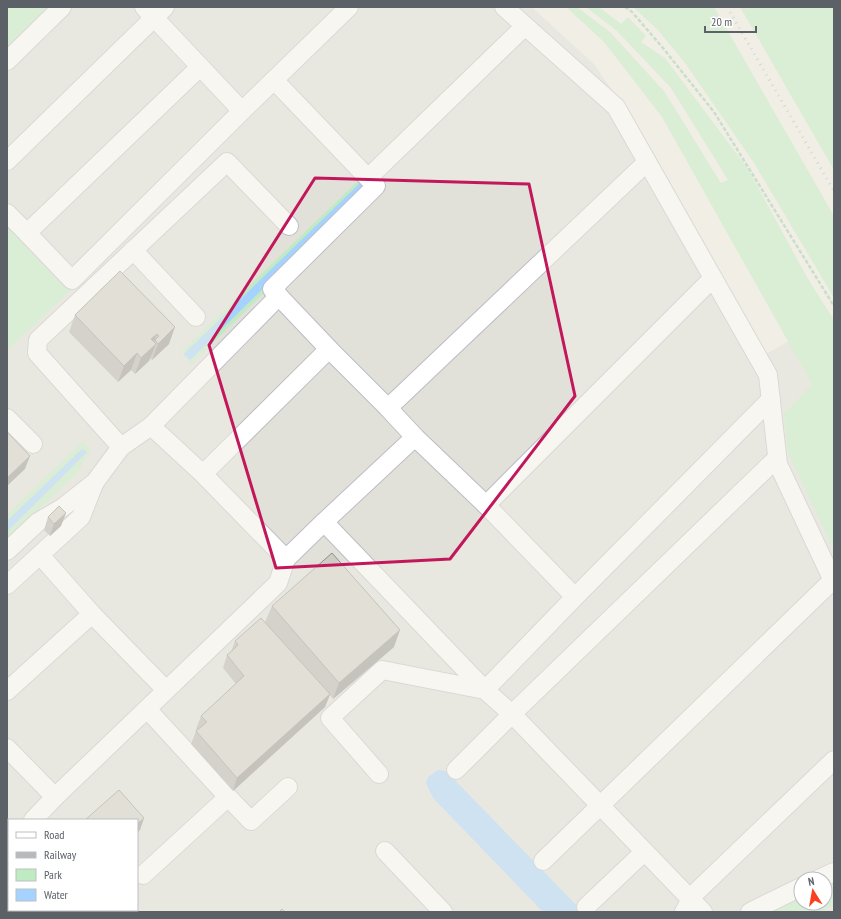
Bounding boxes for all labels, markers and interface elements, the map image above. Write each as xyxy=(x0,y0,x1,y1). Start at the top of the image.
scale bar xyxy=(705,8,756,34)
text: 20 m xyxy=(711,14,732,29)
legend xyxy=(8,819,138,911)
text: Road xyxy=(44,827,64,842)
text: Railway xyxy=(44,847,77,862)
text: Park xyxy=(44,867,62,882)
north arrow xyxy=(793,871,833,911)
text: N xyxy=(807,874,815,889)
text: Water xyxy=(44,887,69,902)

